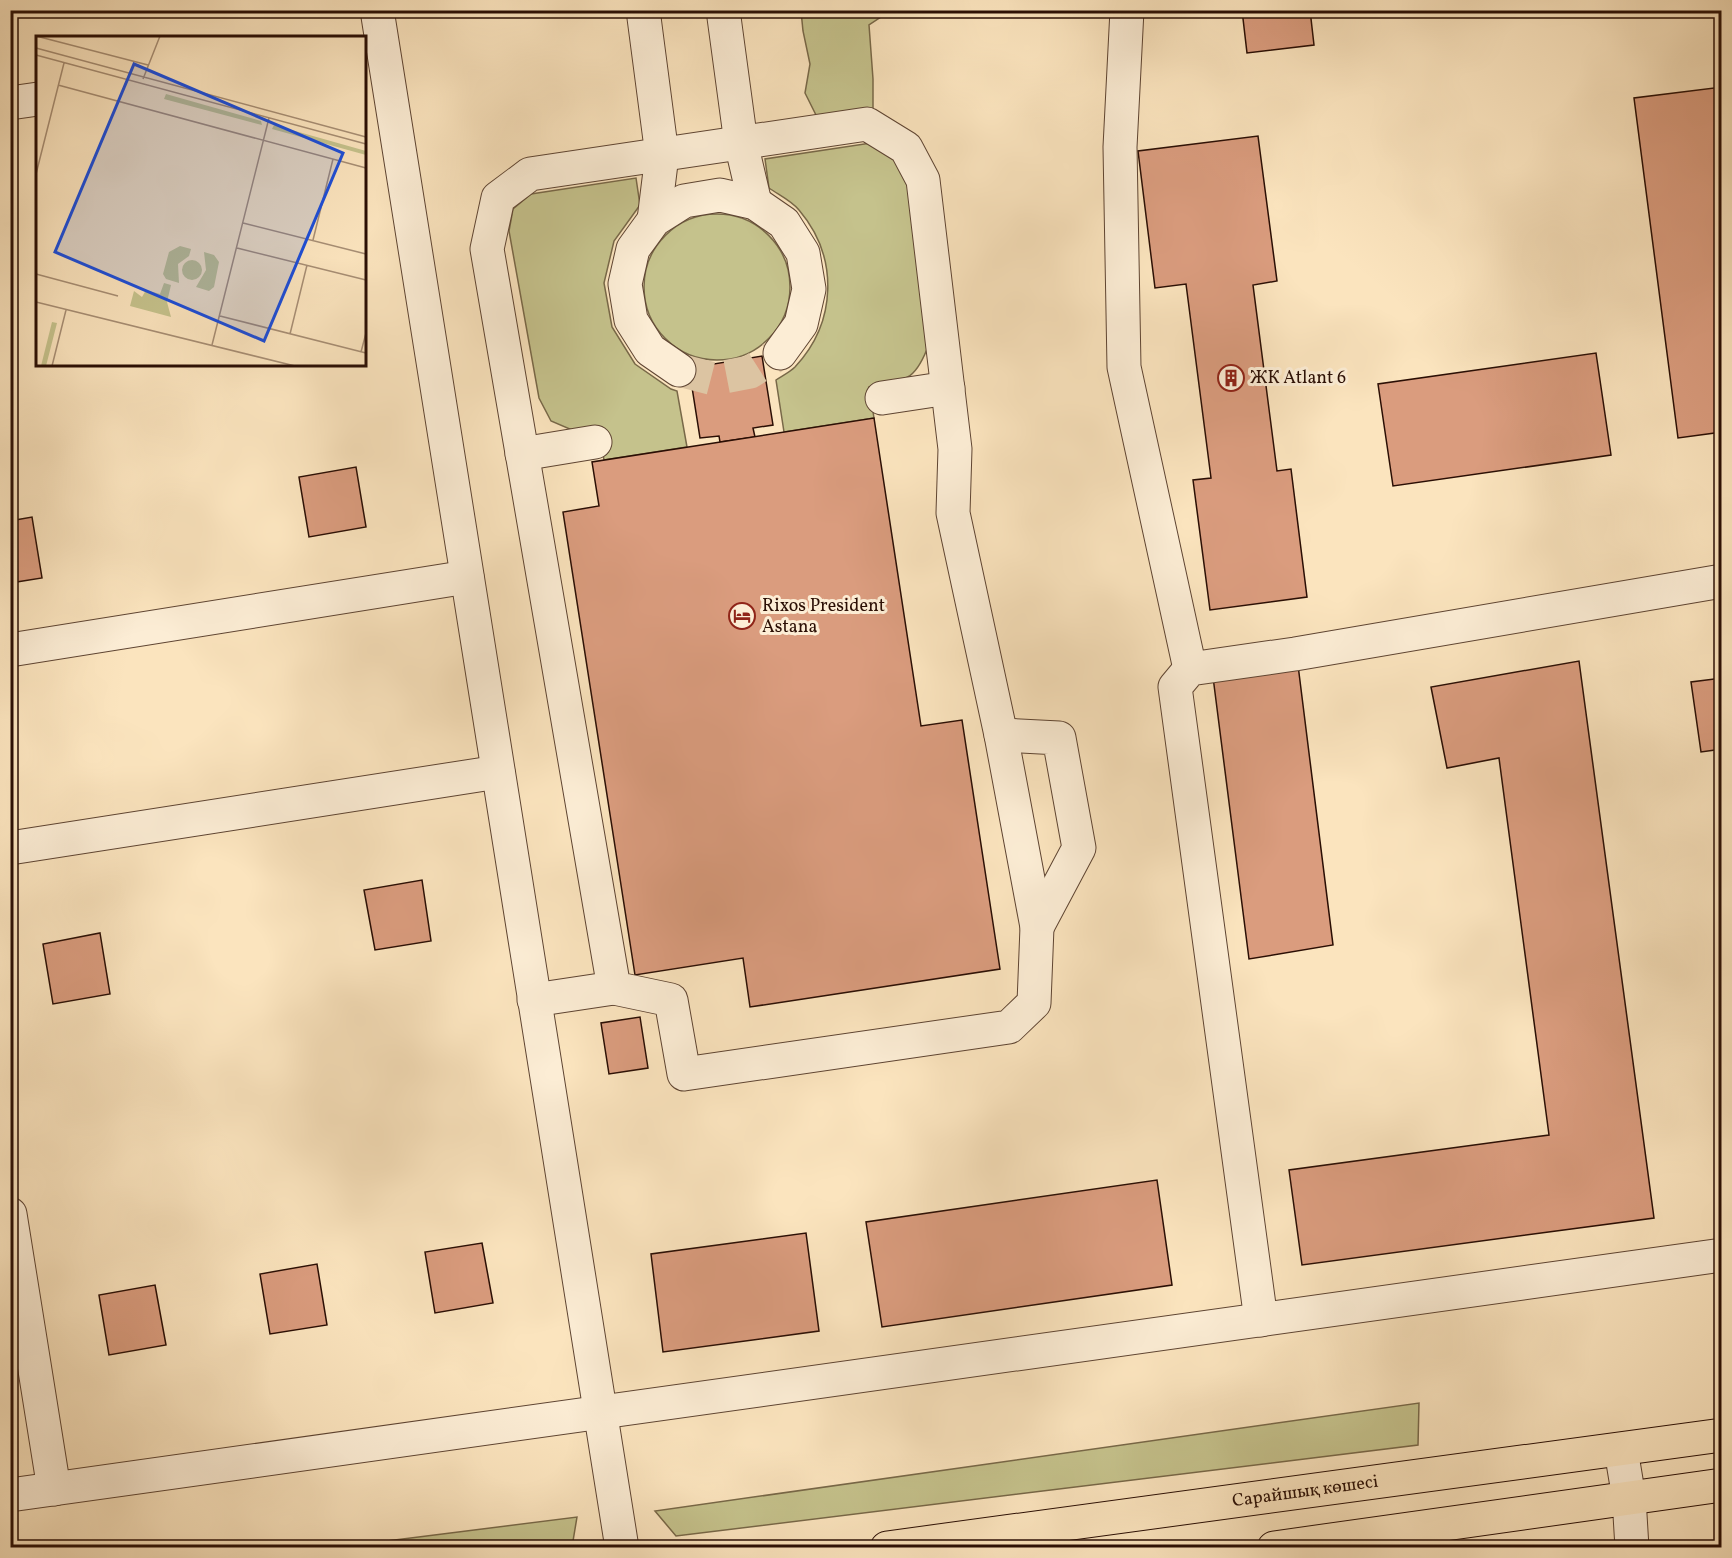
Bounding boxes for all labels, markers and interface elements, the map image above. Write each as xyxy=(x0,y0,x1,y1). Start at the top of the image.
inset map xyxy=(36,36,366,366)
building icon: ЖК Atlant 6 xyxy=(1216,363,1246,393)
place label: ЖК Atlant 6 xyxy=(1250,366,1346,391)
place label: Rixos President Astana xyxy=(762,594,885,640)
hotel icon: Rixos President Astana xyxy=(727,601,757,631)
street label: Сарайшық көшесі xyxy=(1231,1469,1380,1514)

